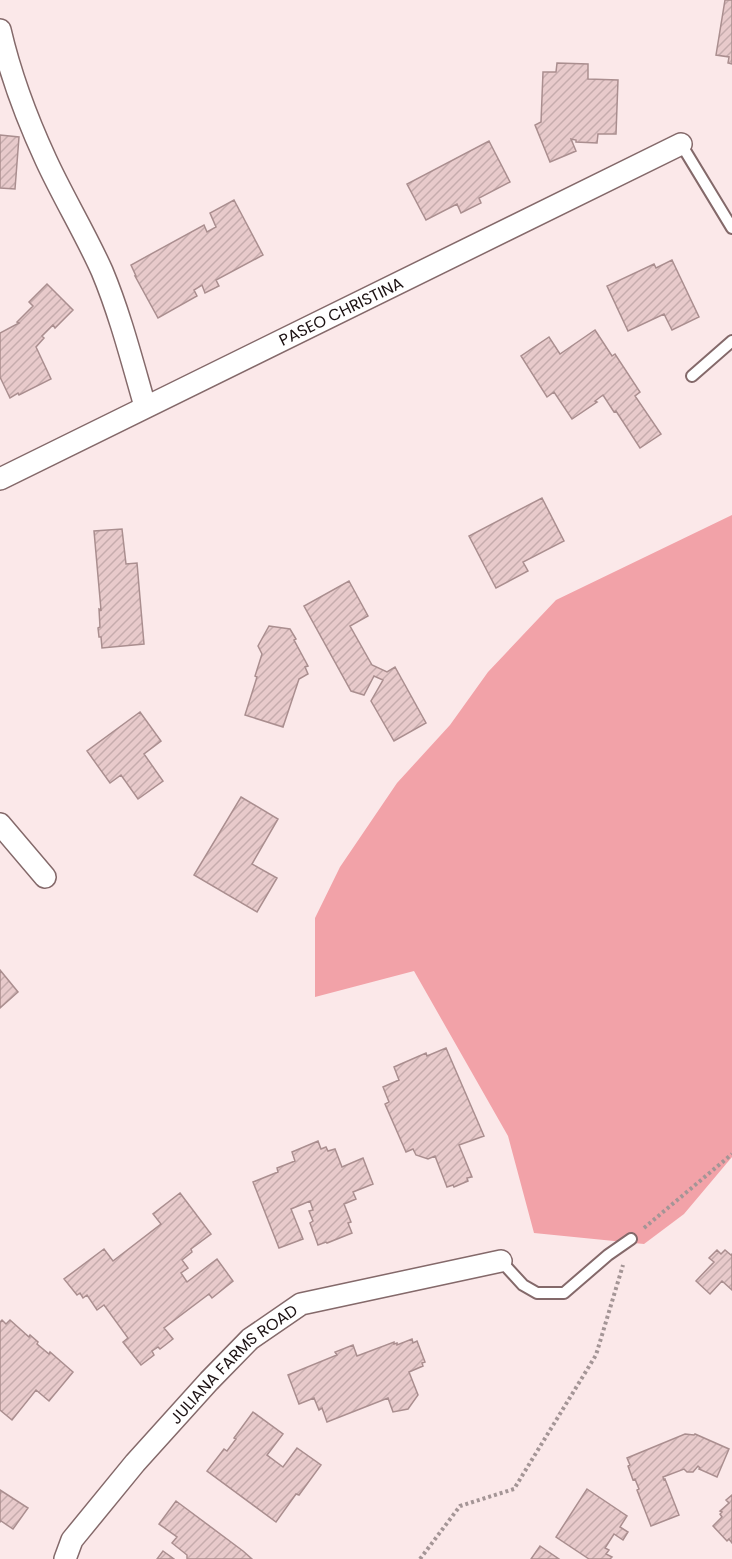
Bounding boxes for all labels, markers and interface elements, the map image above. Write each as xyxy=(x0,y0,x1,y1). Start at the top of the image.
street label: PASEO CHRISTINA xyxy=(275,271,407,352)
street label: JULIANA FARMS ROAD xyxy=(165,1299,302,1429)

